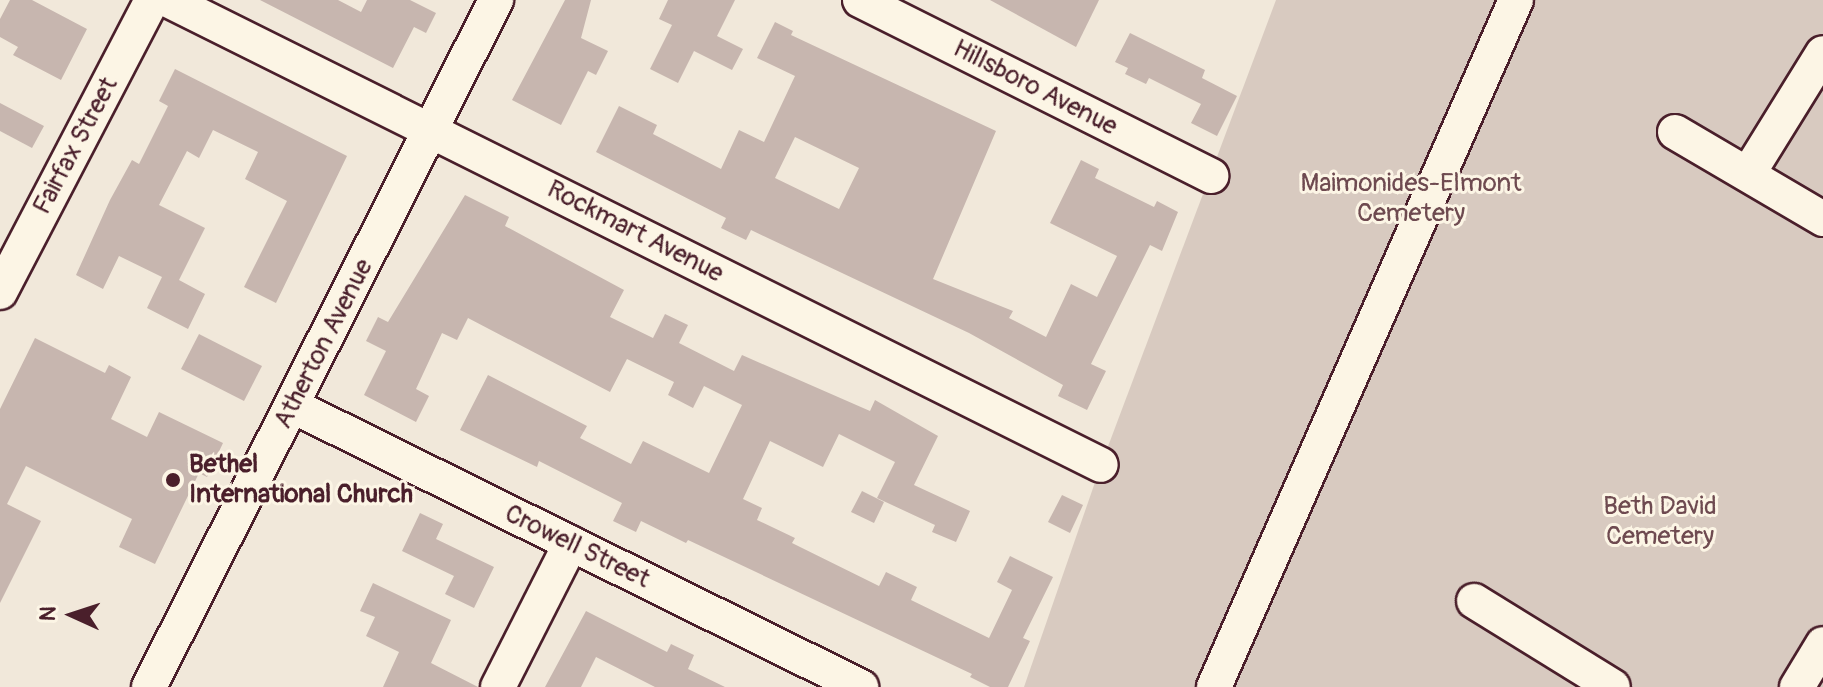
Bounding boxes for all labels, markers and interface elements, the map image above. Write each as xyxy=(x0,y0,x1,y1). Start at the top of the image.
street label: Hillsboro Avenue xyxy=(948,33,1122,143)
street label: Fairfax Street xyxy=(27,72,125,220)
park label: Maimonides-Elmont Cemetery xyxy=(1301,168,1521,230)
street label: Rockmart Avenue xyxy=(542,174,728,290)
street label: Atherton Avenue xyxy=(268,254,380,434)
place label: Bethel International Church xyxy=(189,449,413,510)
marker: Bethel International Church xyxy=(164,471,182,489)
park label: Beth David Cemetery xyxy=(1603,491,1717,552)
street label: Crowell Street xyxy=(499,498,655,596)
north arrow xyxy=(32,575,112,655)
text: N xyxy=(34,606,62,622)

